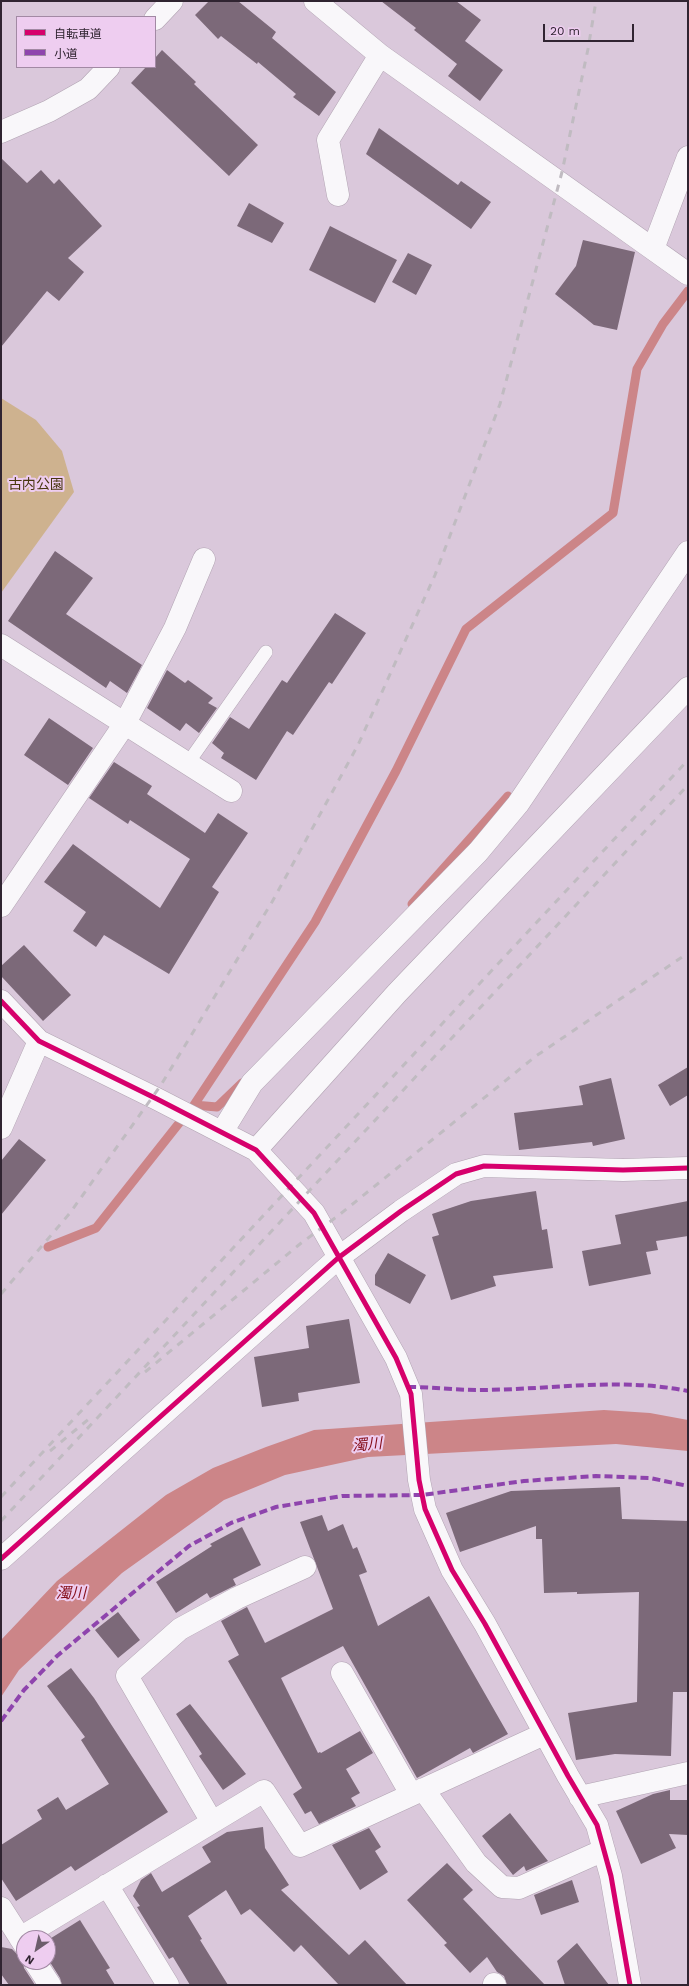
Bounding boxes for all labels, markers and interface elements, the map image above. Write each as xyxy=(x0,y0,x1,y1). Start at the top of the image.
legend xyxy=(16,16,156,68)
scale bar xyxy=(545,16,636,42)
text: 20 m xyxy=(550,24,580,38)
text: 自転車道 xyxy=(54,27,102,41)
text: 小道 xyxy=(54,47,78,61)
park label: 古内公園 xyxy=(8,477,64,493)
water label: 濁川 xyxy=(351,1435,383,1455)
water label: 濁川 xyxy=(56,1585,86,1603)
north arrow xyxy=(16,1930,56,1970)
text: N xyxy=(23,1952,37,1967)

